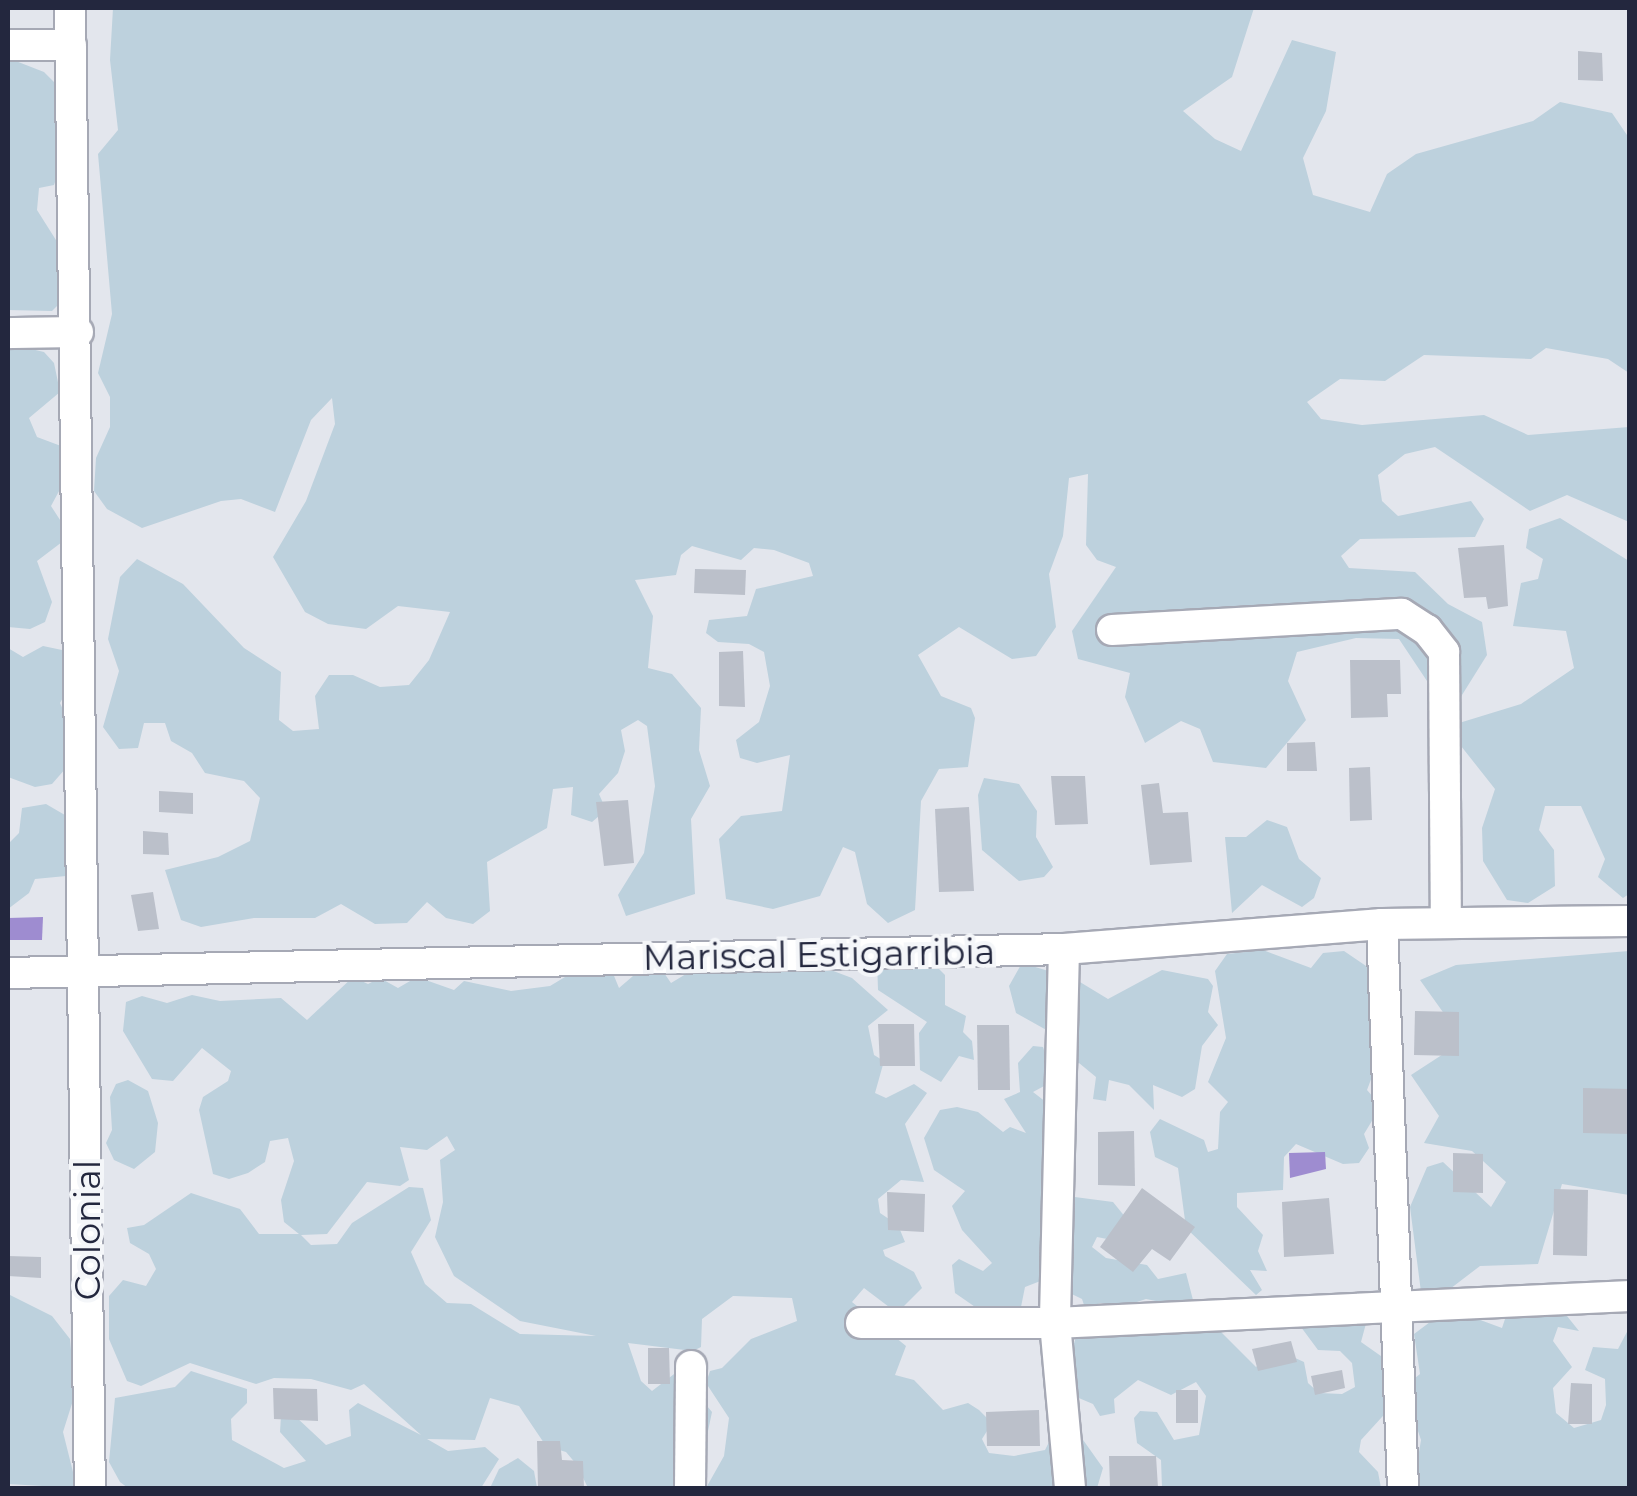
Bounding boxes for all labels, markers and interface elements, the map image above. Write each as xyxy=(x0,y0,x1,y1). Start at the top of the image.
street label: Mariscal Estigarribia xyxy=(642,931,996,979)
street label: Colonial xyxy=(67,1160,109,1300)

